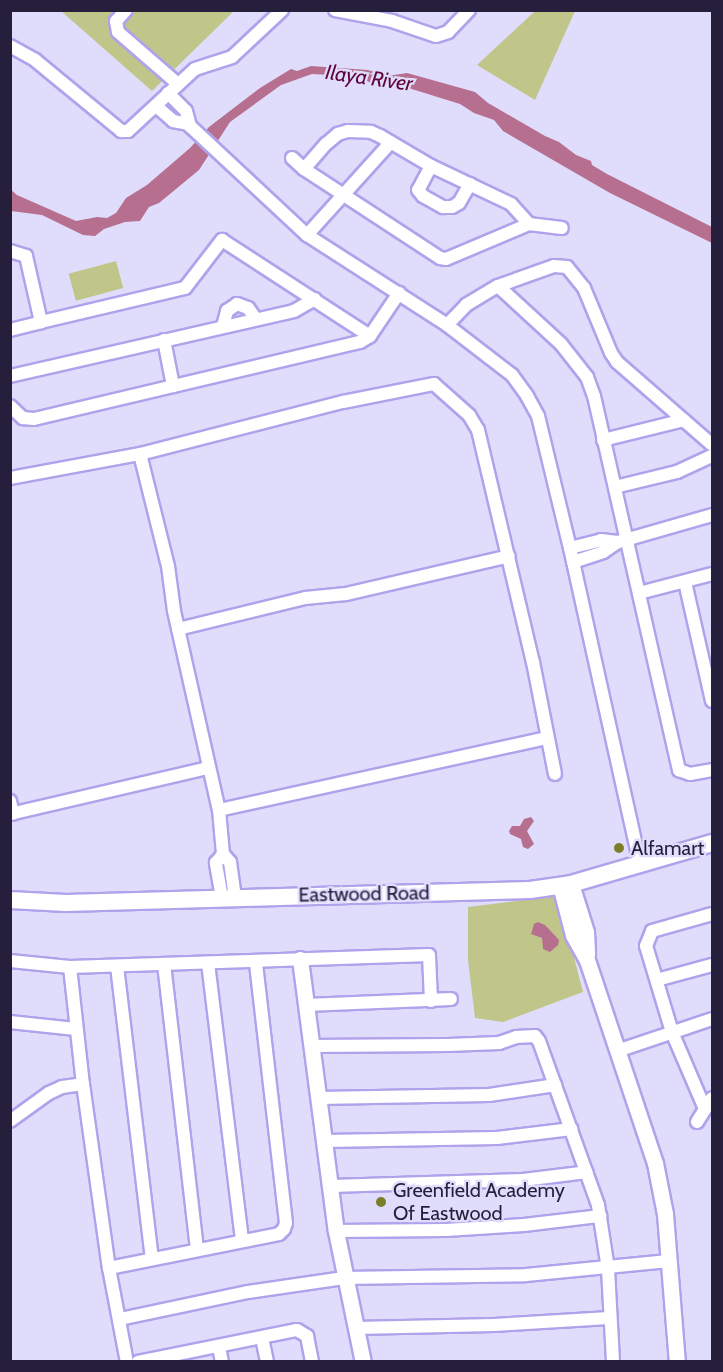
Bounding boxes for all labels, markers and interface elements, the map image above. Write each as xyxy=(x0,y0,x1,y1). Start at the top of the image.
water label: Ilaya River xyxy=(324,59,414,97)
place label: Alfamart xyxy=(631,836,704,860)
marker: Alfamart xyxy=(612,841,626,855)
street label: Eastwood Road xyxy=(298,881,430,907)
place label: Greenfield Academy Of Eastwood xyxy=(393,1178,565,1225)
marker: Greenfield Academy Of Eastwood xyxy=(374,1195,388,1209)

